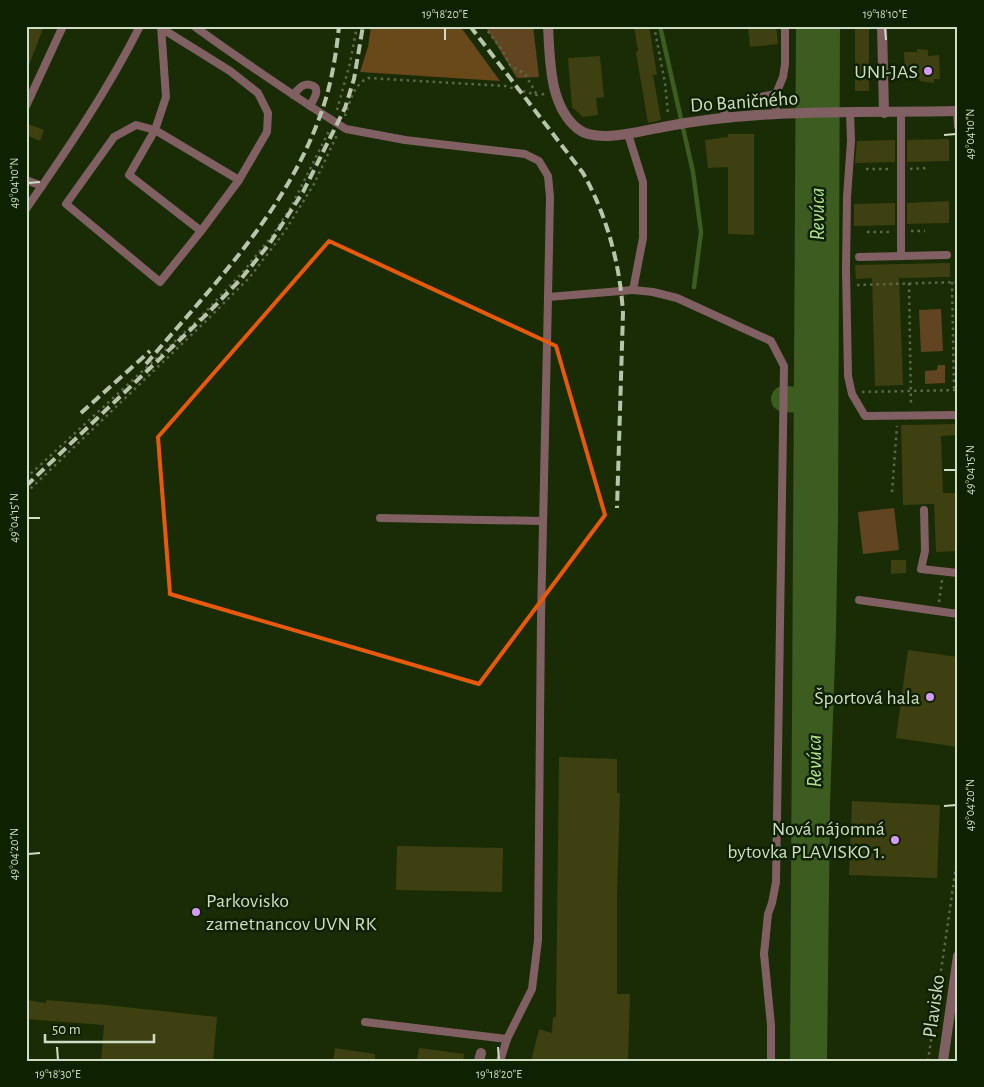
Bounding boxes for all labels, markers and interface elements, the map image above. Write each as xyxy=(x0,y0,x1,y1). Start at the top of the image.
text: 19°18'20"E xyxy=(422,8,468,20)
text: 19°18'10"E xyxy=(863,8,908,20)
place label: UNI-JAS xyxy=(854,62,918,82)
marker: UNI-JAS xyxy=(922,65,934,77)
street label: Do Baničného xyxy=(689,88,799,116)
text: 49°04'10"N xyxy=(964,108,976,160)
text: 49°04'10"N xyxy=(8,157,20,209)
water label: Revúca xyxy=(807,187,828,241)
text: 49°04'15"N xyxy=(964,445,976,495)
text: 49°04'15"N xyxy=(8,493,20,543)
place label: Športová hala xyxy=(814,687,920,708)
marker: Športová hala xyxy=(924,691,936,703)
water label: Revúca xyxy=(804,734,825,788)
text: 49°04'20"N xyxy=(964,779,976,831)
place label: Nová nájomná bytovka PLAVISKO 1. xyxy=(727,819,885,862)
text: 49°04'20"N xyxy=(8,828,20,880)
marker: Nová nájomná bytovka PLAVISKO 1. xyxy=(889,834,901,846)
place label: Parkovisko zametnancov UVN RK xyxy=(206,891,376,934)
marker: Parkovisko zametnancov UVN RK xyxy=(190,906,202,918)
street label: Plavisko xyxy=(920,973,948,1039)
scale bar xyxy=(45,1012,154,1044)
text: 50 m xyxy=(52,1022,81,1037)
text: 19°18'30"E xyxy=(35,1068,81,1080)
text: 19°18'20"E xyxy=(476,1068,522,1080)

